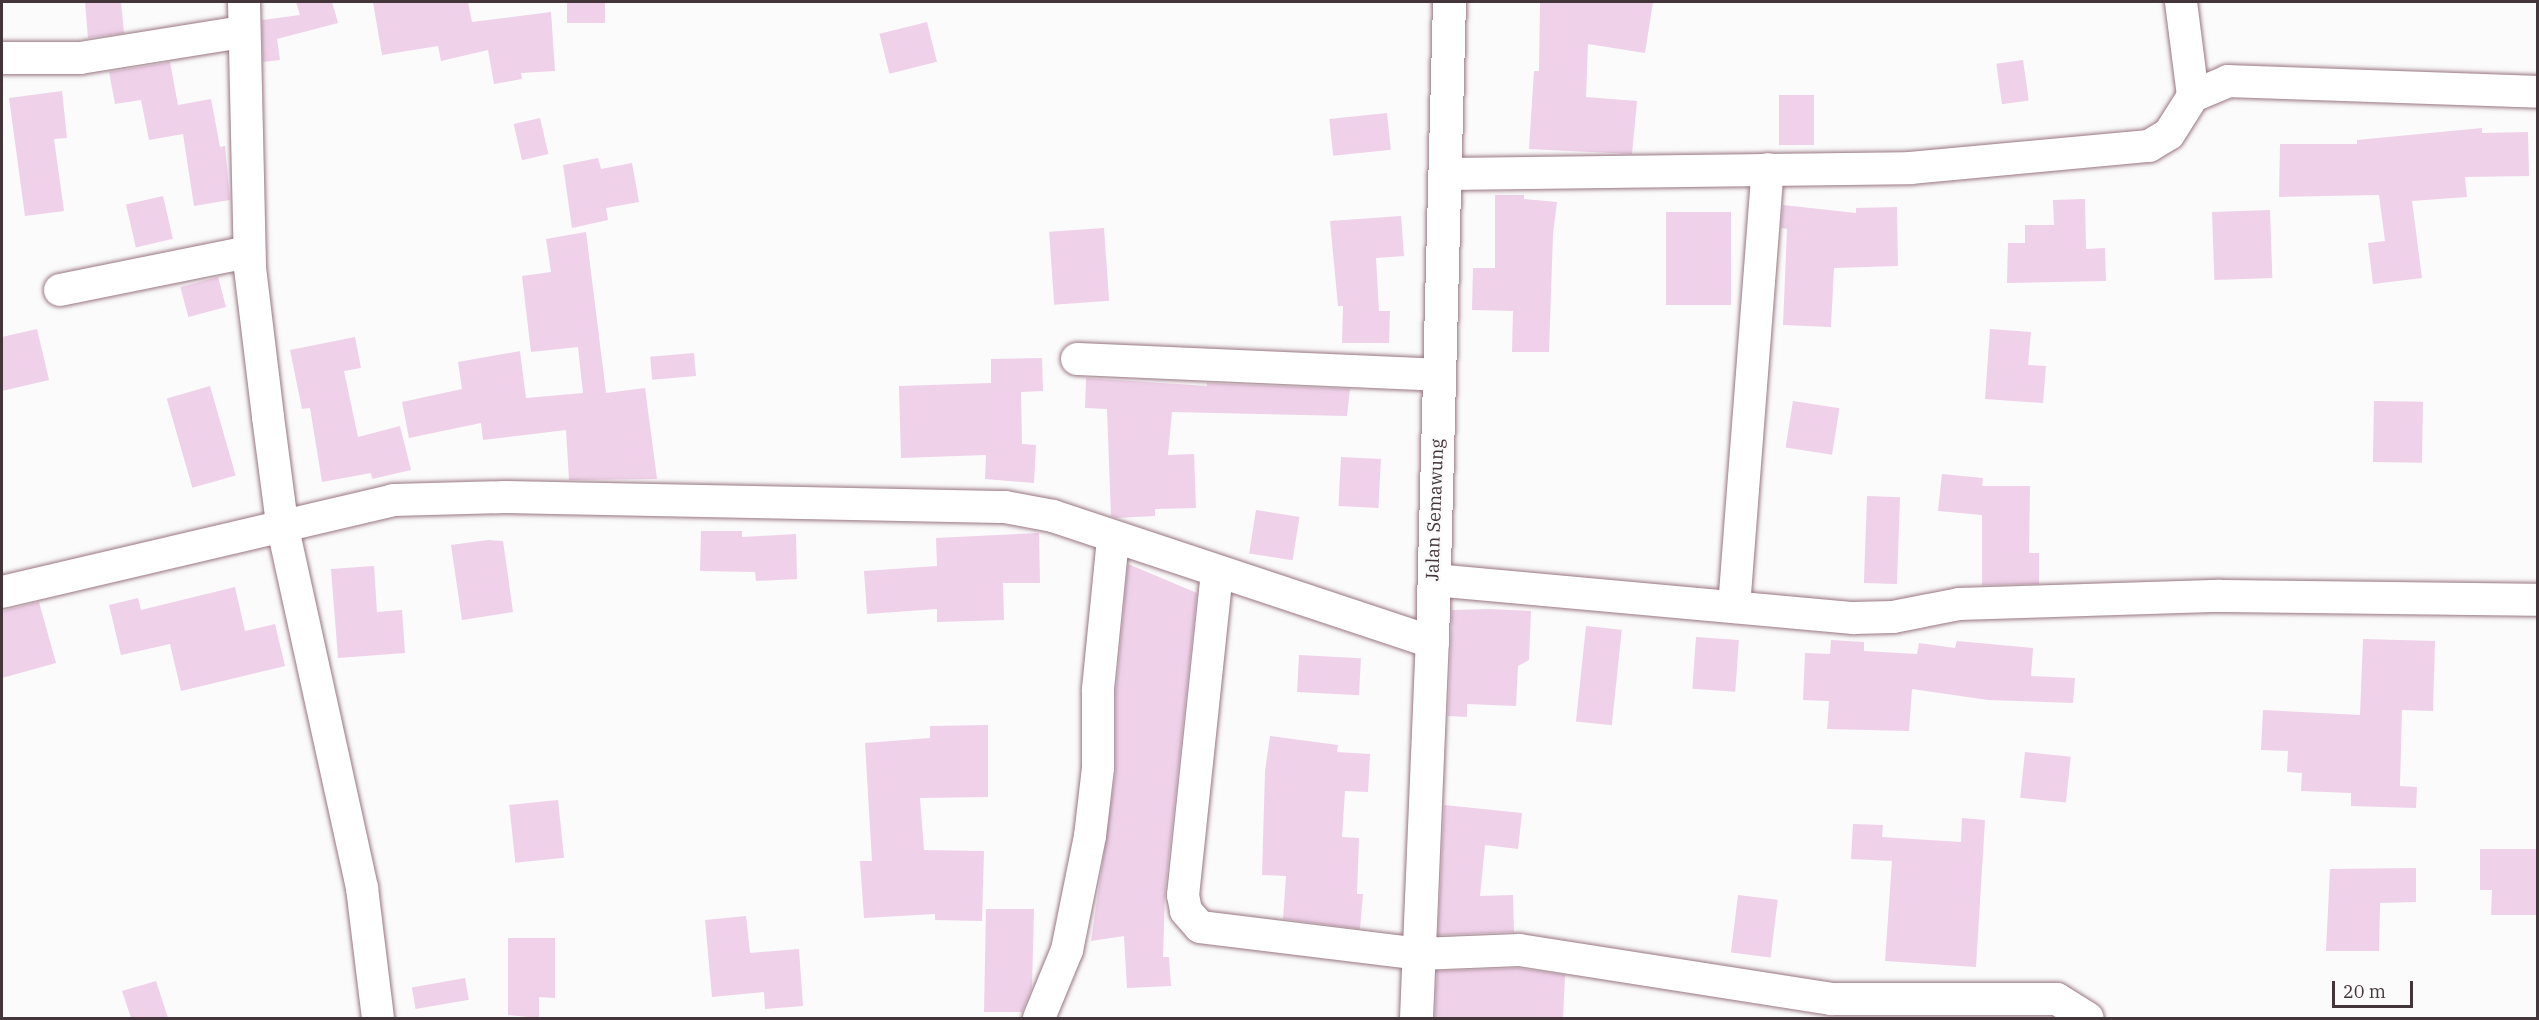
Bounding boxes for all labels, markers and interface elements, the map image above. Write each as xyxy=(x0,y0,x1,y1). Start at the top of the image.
street label: Jalan Semawung xyxy=(1422,438,1448,582)
scale bar xyxy=(2335,969,2416,1007)
text: 20 m xyxy=(2343,980,2386,1003)

